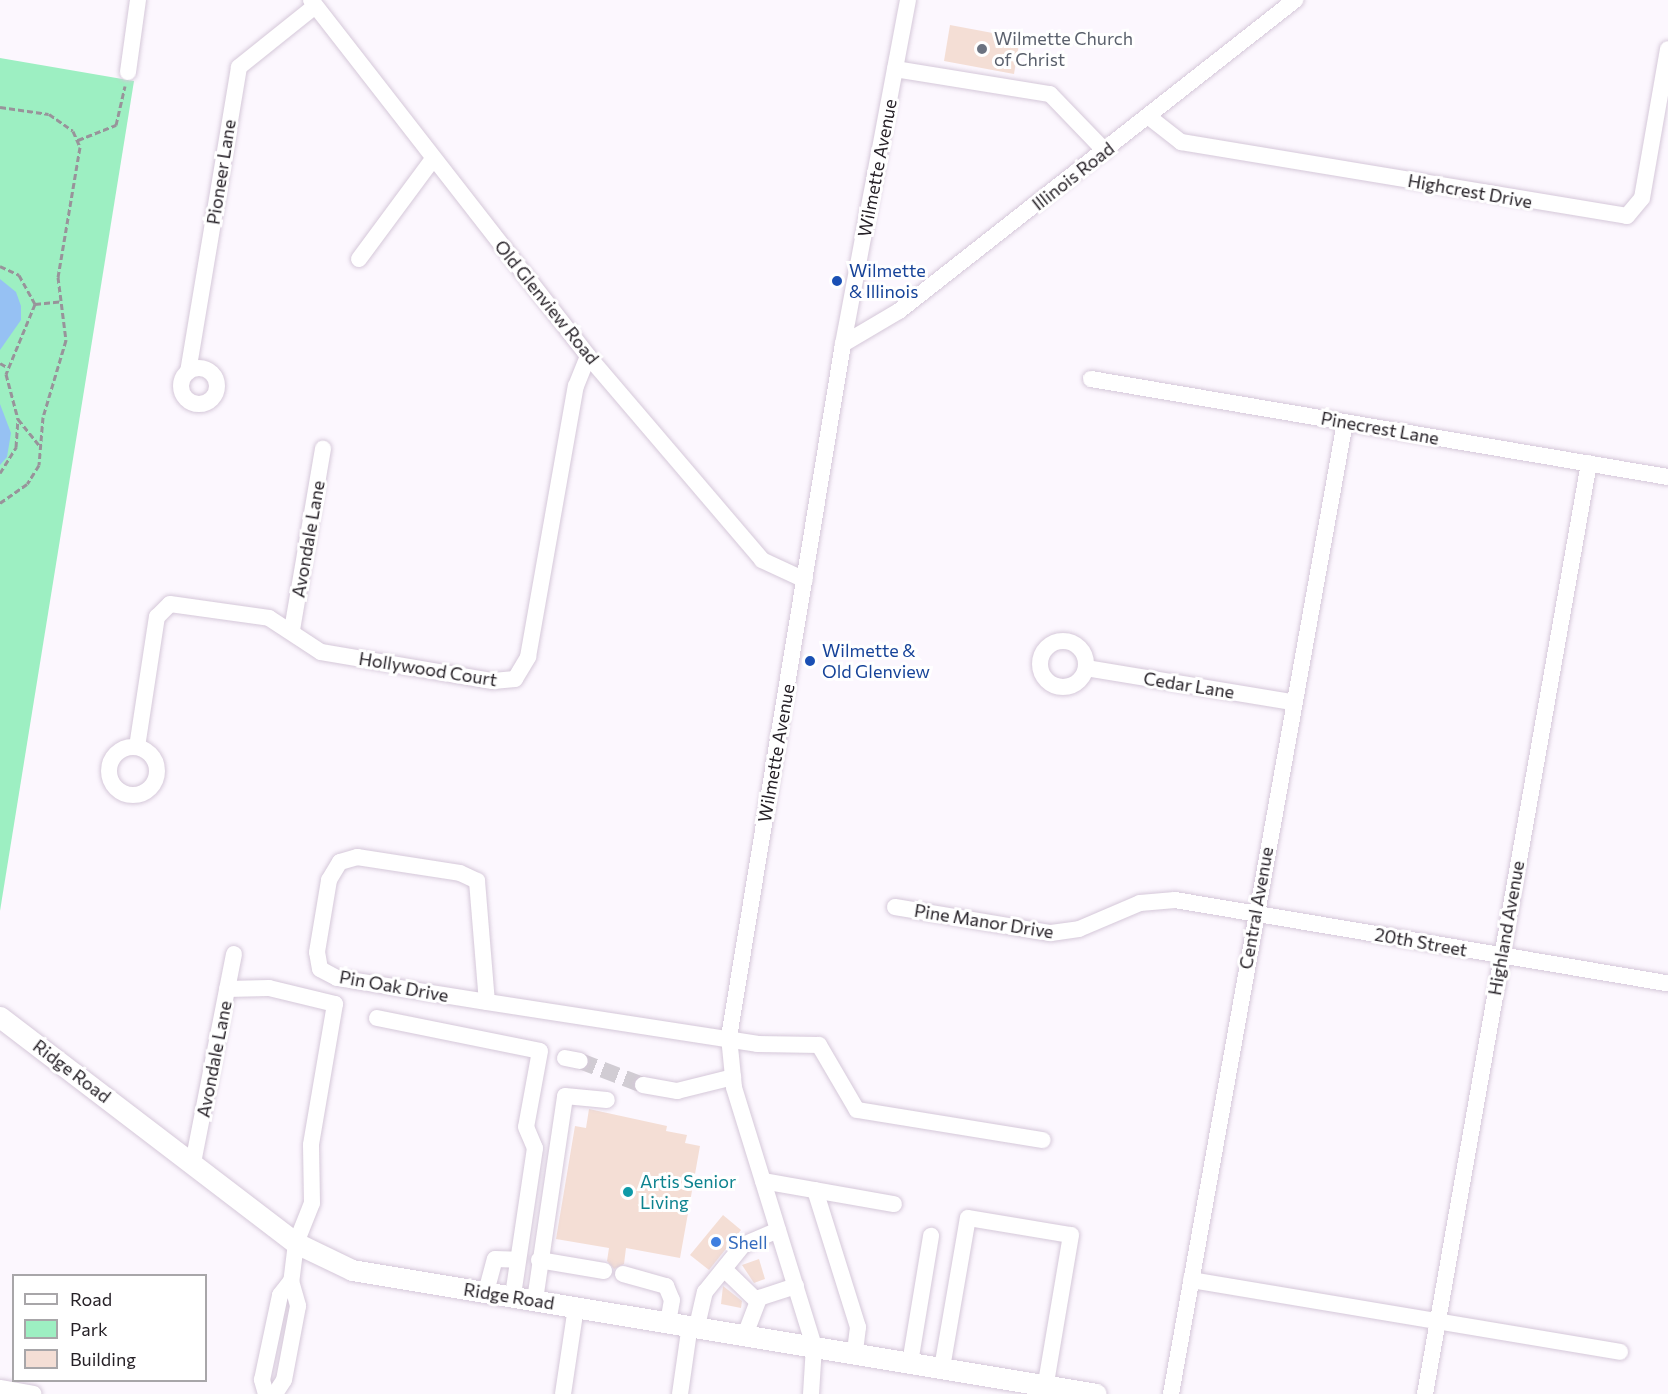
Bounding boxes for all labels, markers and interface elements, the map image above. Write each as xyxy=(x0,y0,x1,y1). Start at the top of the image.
place label: Wilmette Church of Christ xyxy=(994,28,1133,70)
marker: Wilmette Church of Christ xyxy=(975,42,989,56)
street label: Wilmette Avenue xyxy=(853,97,901,239)
street label: Pioneer Lane xyxy=(202,118,240,226)
street label: Illinois Road xyxy=(1028,137,1118,215)
street label: Highcrest Drive xyxy=(1406,169,1534,213)
street label: Old Glenview Road xyxy=(490,236,604,368)
place label: Wilmette & Illinois xyxy=(849,260,926,302)
marker: Wilmette & Illinois xyxy=(830,274,844,288)
street label: Pinecrest Lane xyxy=(1319,407,1441,449)
street label: Avondale Lane xyxy=(287,479,329,599)
place label: Wilmette & Old Glenview xyxy=(822,640,930,682)
street label: Hollywood Court xyxy=(357,647,499,691)
marker: Wilmette & Old Glenview xyxy=(803,654,817,668)
street label: Cedar Lane xyxy=(1142,667,1236,703)
street label: Wilmette Avenue xyxy=(753,682,799,824)
street label: Central Avenue xyxy=(1235,845,1277,971)
street label: Highland Avenue xyxy=(1484,859,1528,997)
street label: Pine Manor Drive xyxy=(913,899,1055,943)
street label: 20th Street xyxy=(1373,923,1469,961)
street label: Pin Oak Drive xyxy=(338,966,450,1006)
street label: Avondale Lane xyxy=(192,999,236,1119)
street label: Ridge Road xyxy=(29,1035,115,1107)
place label: Artis Senior Living xyxy=(640,1171,736,1214)
marker: Artis Senior Living xyxy=(621,1185,635,1199)
place label: Shell xyxy=(728,1231,768,1253)
marker: Shell xyxy=(709,1235,723,1249)
legend xyxy=(12,1274,207,1382)
street label: Ridge Road xyxy=(462,1278,556,1314)
text: Road xyxy=(70,1288,112,1310)
text: Park xyxy=(70,1318,108,1340)
text: Building xyxy=(70,1348,136,1370)

